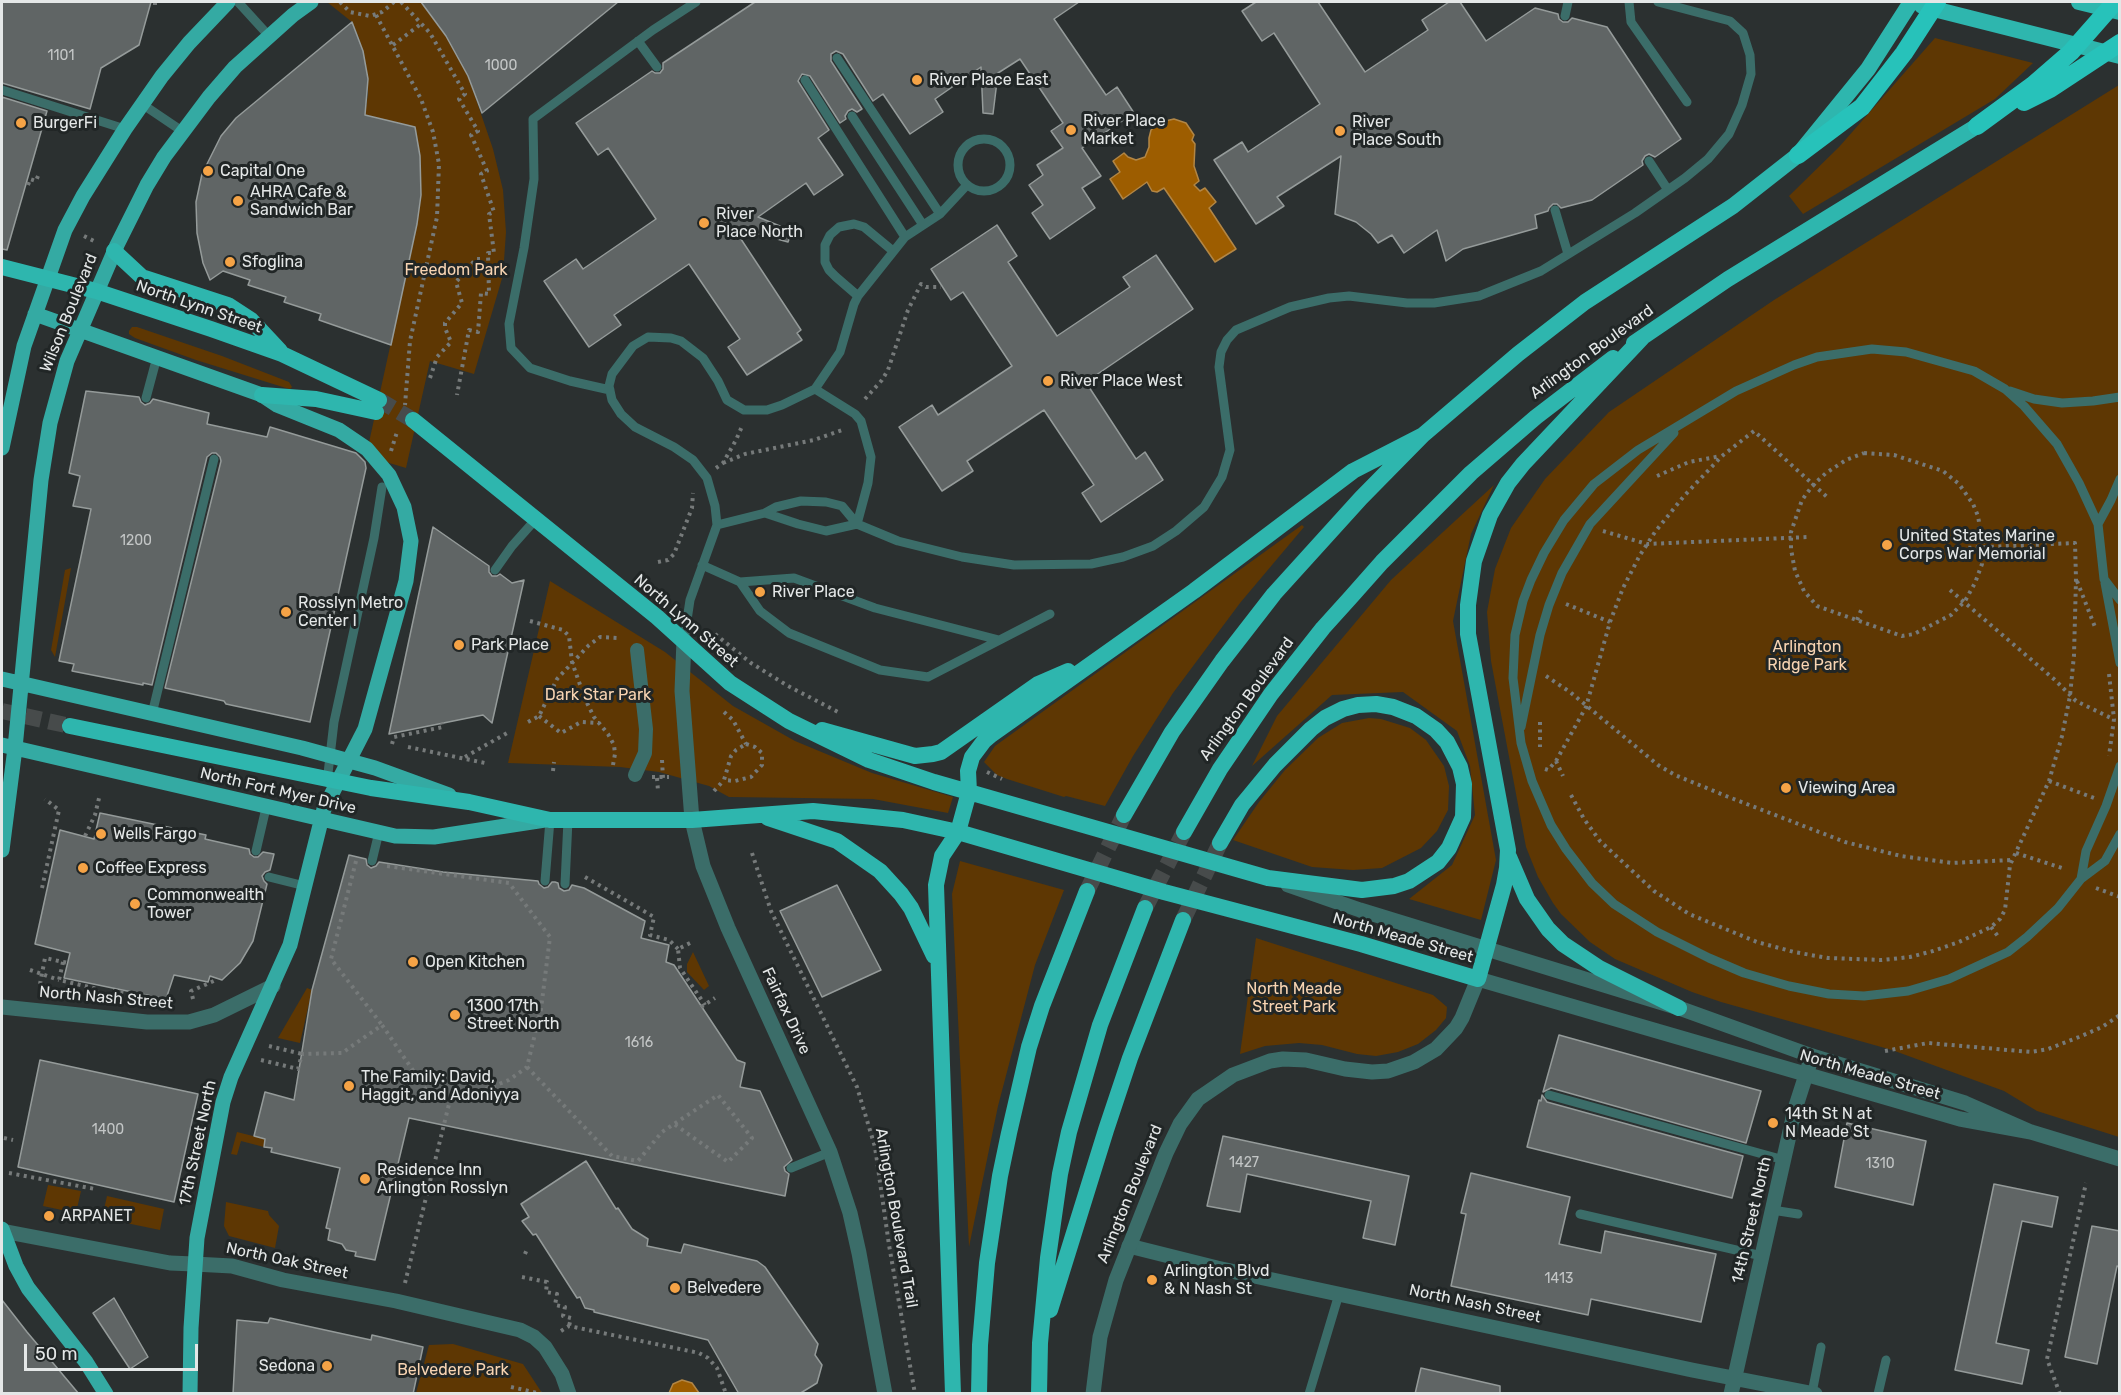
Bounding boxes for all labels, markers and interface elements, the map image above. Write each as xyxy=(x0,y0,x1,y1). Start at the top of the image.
house number: 1101 xyxy=(48,48,74,64)
house number: 1000 xyxy=(485,58,517,74)
place label: River Place East xyxy=(929,70,1049,90)
marker: River Place East xyxy=(910,73,924,87)
place label: River Place Market xyxy=(1083,111,1166,149)
place label: River Place South xyxy=(1352,112,1441,150)
place label: BurgerFi xyxy=(33,113,97,133)
marker: BurgerFi xyxy=(14,116,28,130)
marker: River Place Market xyxy=(1064,123,1078,137)
marker: River Place South xyxy=(1333,124,1347,138)
place label: Capital One xyxy=(220,161,305,181)
marker: Capital One xyxy=(201,164,215,178)
place label: AHRA Cafe & Sandwich Bar xyxy=(250,182,353,220)
marker: AHRA Cafe & Sandwich Bar xyxy=(231,194,245,208)
place label: River Place North xyxy=(716,204,803,242)
marker: River Place North xyxy=(697,216,711,230)
street label: Wilson Boulevard xyxy=(36,251,102,375)
place label: Sfoglina xyxy=(242,252,303,272)
marker: Sfoglina xyxy=(223,255,237,269)
park label: Freedom Park xyxy=(404,260,508,280)
street label: North Lynn Street xyxy=(133,276,265,338)
street label: Arlington Boulevard xyxy=(1527,301,1657,403)
place label: River Place West xyxy=(1060,371,1182,391)
marker: River Place West xyxy=(1041,374,1055,388)
place label: United States Marine Corps War Memorial xyxy=(1899,526,2055,564)
house number: 1200 xyxy=(120,533,152,549)
marker: United States Marine Corps War Memorial xyxy=(1880,538,1894,552)
street label: North Lynn Street xyxy=(630,570,742,672)
place label: River Place xyxy=(772,582,855,602)
marker: River Place xyxy=(753,585,767,599)
place label: Rosslyn Metro Center I xyxy=(298,593,403,631)
marker: Rosslyn Metro Center I xyxy=(279,605,293,619)
street label: Arlington Boulevard xyxy=(1196,634,1298,764)
place label: Park Place xyxy=(471,635,549,655)
park label: Arlington Ridge Park xyxy=(1767,637,1847,675)
marker: Park Place xyxy=(452,638,466,652)
park label: Dark Star Park xyxy=(545,685,651,705)
street label: North Fort Myer Drive xyxy=(198,764,358,818)
place label: Viewing Area xyxy=(1798,778,1895,798)
marker: Viewing Area xyxy=(1779,781,1793,795)
place label: Wells Fargo xyxy=(113,824,197,844)
marker: Wells Fargo xyxy=(94,827,108,841)
place label: Coffee Express xyxy=(95,858,207,878)
marker: Coffee Express xyxy=(76,861,90,875)
place label: Commonwealth Tower xyxy=(147,885,264,923)
marker: Commonwealth Tower xyxy=(128,897,142,911)
street label: North Meade Street xyxy=(1330,909,1476,967)
place label: Open Kitchen xyxy=(425,952,525,972)
marker: Open Kitchen xyxy=(406,955,420,969)
street label: Fairfax Drive xyxy=(758,965,814,1057)
park label: North Meade Street Park xyxy=(1246,979,1342,1017)
street label: North Nash Street xyxy=(38,983,174,1013)
place label: 1300 17th Street North xyxy=(467,996,560,1034)
marker: 1300 17th Street North xyxy=(448,1008,462,1022)
house number: 1616 xyxy=(625,1035,653,1051)
street label: North Meade Street xyxy=(1797,1046,1943,1104)
place label: The Family: David, Haggit, and Adoniyya xyxy=(361,1067,519,1105)
street label: 17th Street North xyxy=(175,1079,221,1207)
marker: The Family: David, Haggit, and Adoniyya xyxy=(342,1079,356,1093)
place label: 14th St N at N Meade St xyxy=(1785,1104,1872,1142)
marker: 14th St N at N Meade St xyxy=(1766,1116,1780,1130)
house number: 1400 xyxy=(92,1122,124,1138)
street label: Arlington Boulevard xyxy=(1093,1122,1167,1266)
street label: Arlington Boulevard Trail xyxy=(871,1127,921,1309)
house number: 1427 xyxy=(1229,1155,1259,1171)
street label: 14th Street North xyxy=(1728,1155,1776,1285)
house number: 1310 xyxy=(1865,1156,1895,1172)
place label: Residence Inn Arlington Rosslyn xyxy=(377,1160,508,1198)
marker: Residence Inn Arlington Rosslyn xyxy=(358,1172,372,1186)
place label: ARPANET xyxy=(61,1206,133,1226)
marker: ARPANET xyxy=(42,1209,56,1223)
street label: North Oak Street xyxy=(224,1239,350,1283)
place label: Arlington Blvd & N Nash St xyxy=(1164,1261,1270,1299)
house number: 1413 xyxy=(1545,1271,1573,1287)
marker: Arlington Blvd & N Nash St xyxy=(1145,1273,1159,1287)
place label: Belvedere xyxy=(687,1278,761,1298)
marker: Belvedere xyxy=(668,1281,682,1295)
street label: North Nash Street xyxy=(1407,1281,1543,1327)
scale bar xyxy=(27,1332,201,1370)
text: 50 m xyxy=(35,1343,78,1365)
place label: Sedona xyxy=(259,1356,315,1376)
marker: Sedona xyxy=(320,1359,334,1373)
park label: Belvedere Park xyxy=(397,1360,509,1380)

